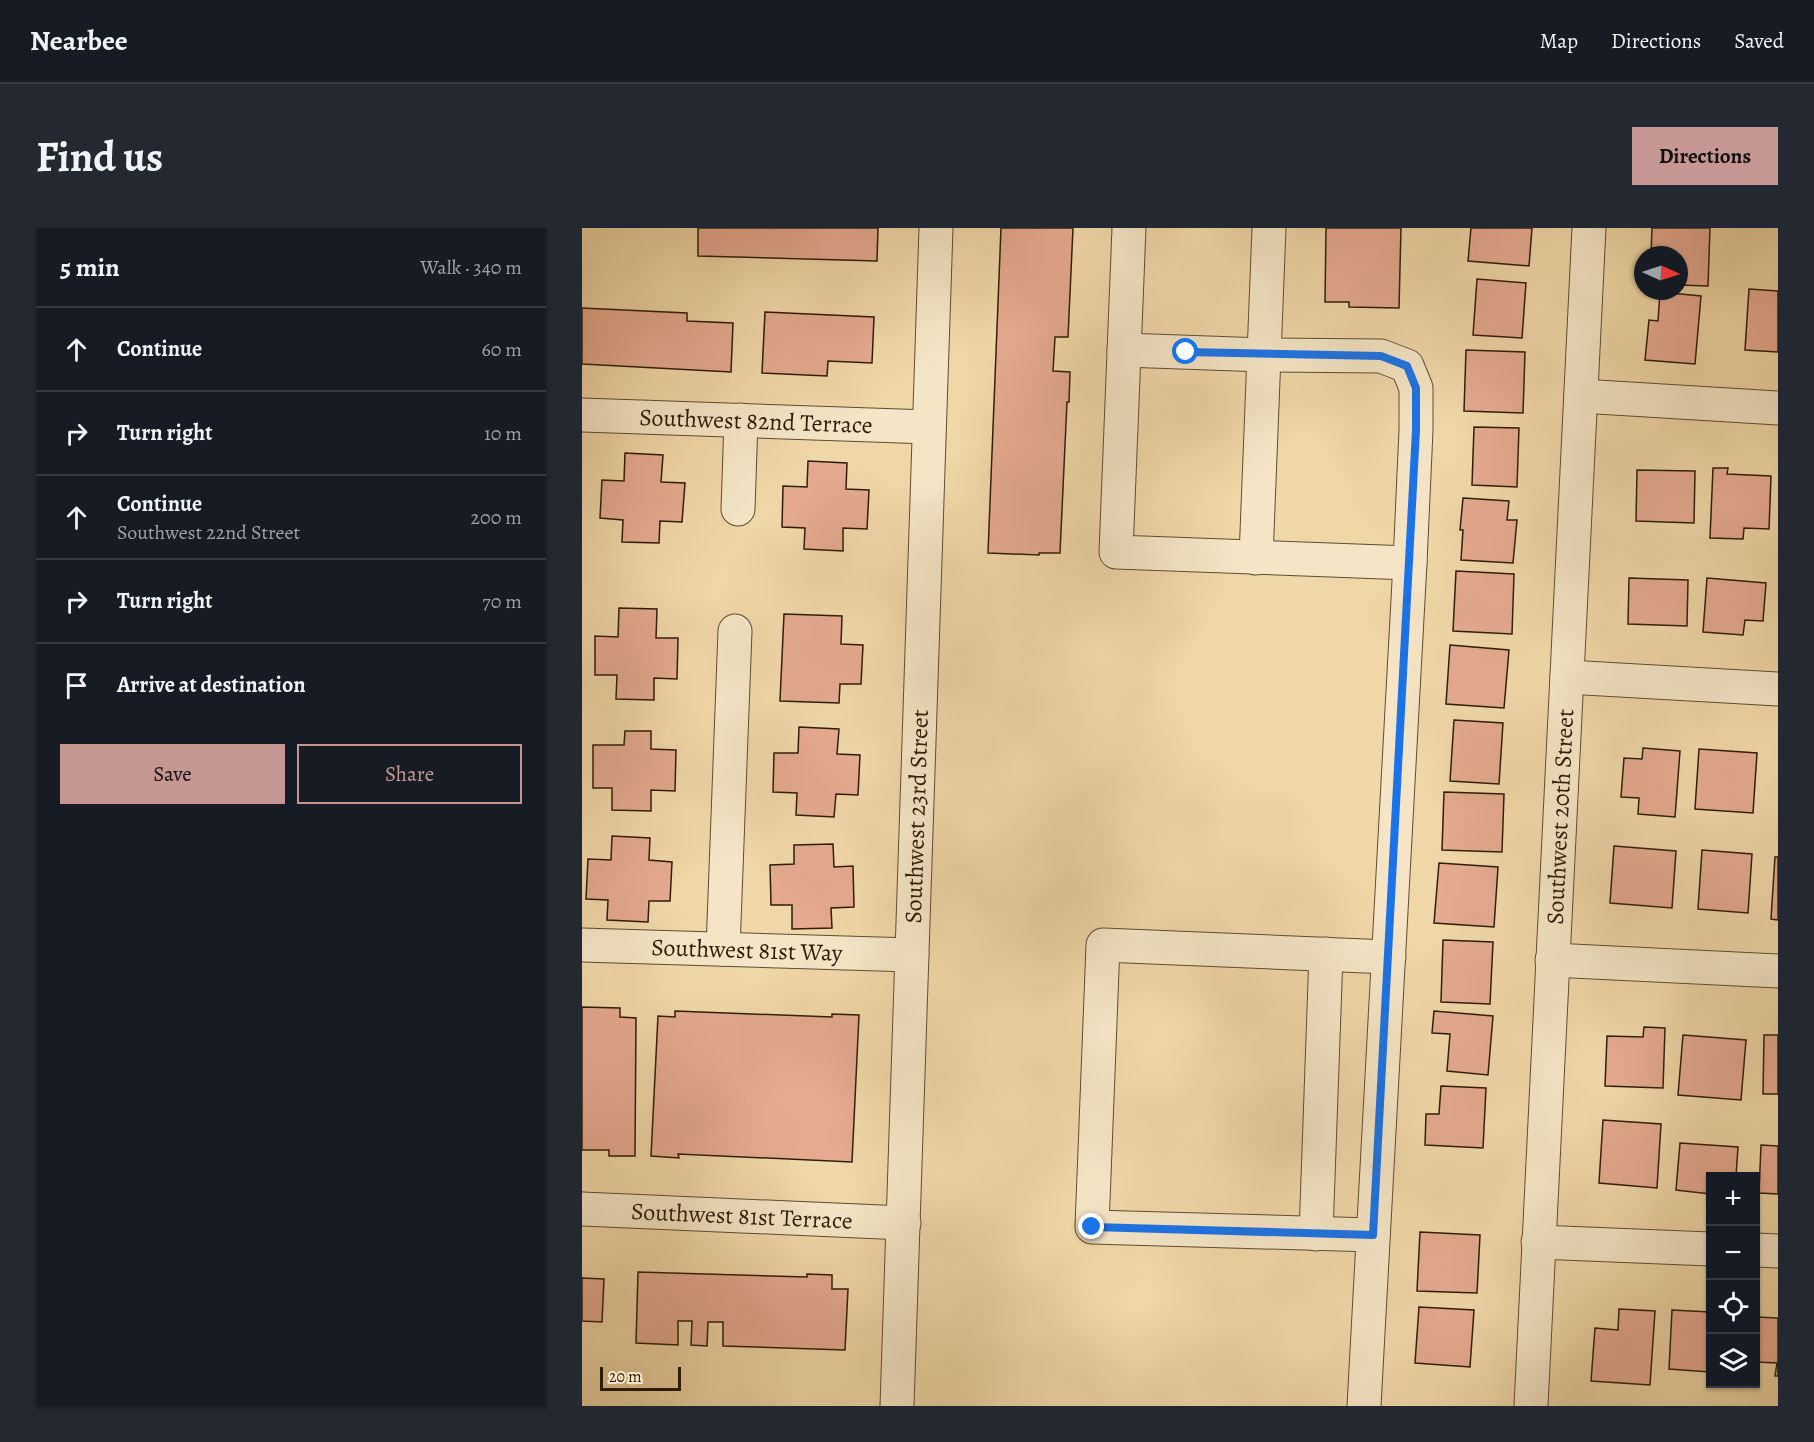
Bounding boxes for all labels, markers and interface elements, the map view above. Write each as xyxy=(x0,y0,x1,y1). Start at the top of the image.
text: Nearbee xyxy=(30,22,128,60)
text: Map xyxy=(1540,27,1578,55)
text: Directions xyxy=(1611,27,1701,55)
text: Saved xyxy=(1734,27,1784,55)
button: Directions xyxy=(1632,127,1778,185)
text: Find us xyxy=(36,128,163,185)
north arrow xyxy=(1634,246,1688,300)
text: 5 min xyxy=(60,250,120,285)
text: Walk · 340 m xyxy=(420,254,522,281)
icon: ahead xyxy=(60,333,93,366)
text: Continue xyxy=(117,334,202,364)
text: 60 m xyxy=(482,336,522,363)
route start xyxy=(1172,338,1198,364)
street label: Southwest 82nd Terrace xyxy=(639,401,873,441)
icon: right xyxy=(60,417,93,450)
text: Turn right xyxy=(117,418,213,448)
text: 10 m xyxy=(484,420,522,447)
text: Continue xyxy=(117,489,202,519)
icon: ahead xyxy=(60,501,93,534)
text: 200 m xyxy=(471,504,522,531)
text: Southwest 22nd Street xyxy=(117,519,300,546)
icon: right xyxy=(60,585,93,618)
text: Turn right xyxy=(117,586,213,616)
text: 70 m xyxy=(482,588,522,615)
icon: arrive xyxy=(60,669,93,702)
text: Arrive at destination xyxy=(117,670,306,700)
street label: Southwest 20th Street xyxy=(1539,708,1581,925)
street label: Southwest 23rd Street xyxy=(897,709,936,924)
button: Save xyxy=(60,744,285,804)
button: Share xyxy=(297,744,522,804)
street label: Southwest 81st Way xyxy=(651,931,843,969)
map controls xyxy=(1706,1172,1760,1388)
button: + xyxy=(1706,1172,1760,1226)
street label: Southwest 81st Terrace xyxy=(630,1195,853,1237)
route end xyxy=(1078,1213,1104,1239)
button: − xyxy=(1706,1226,1760,1280)
button: locate xyxy=(1706,1280,1760,1334)
button: layers xyxy=(1706,1334,1760,1388)
scale bar xyxy=(600,1364,681,1392)
text: 20 m xyxy=(609,1366,642,1388)

